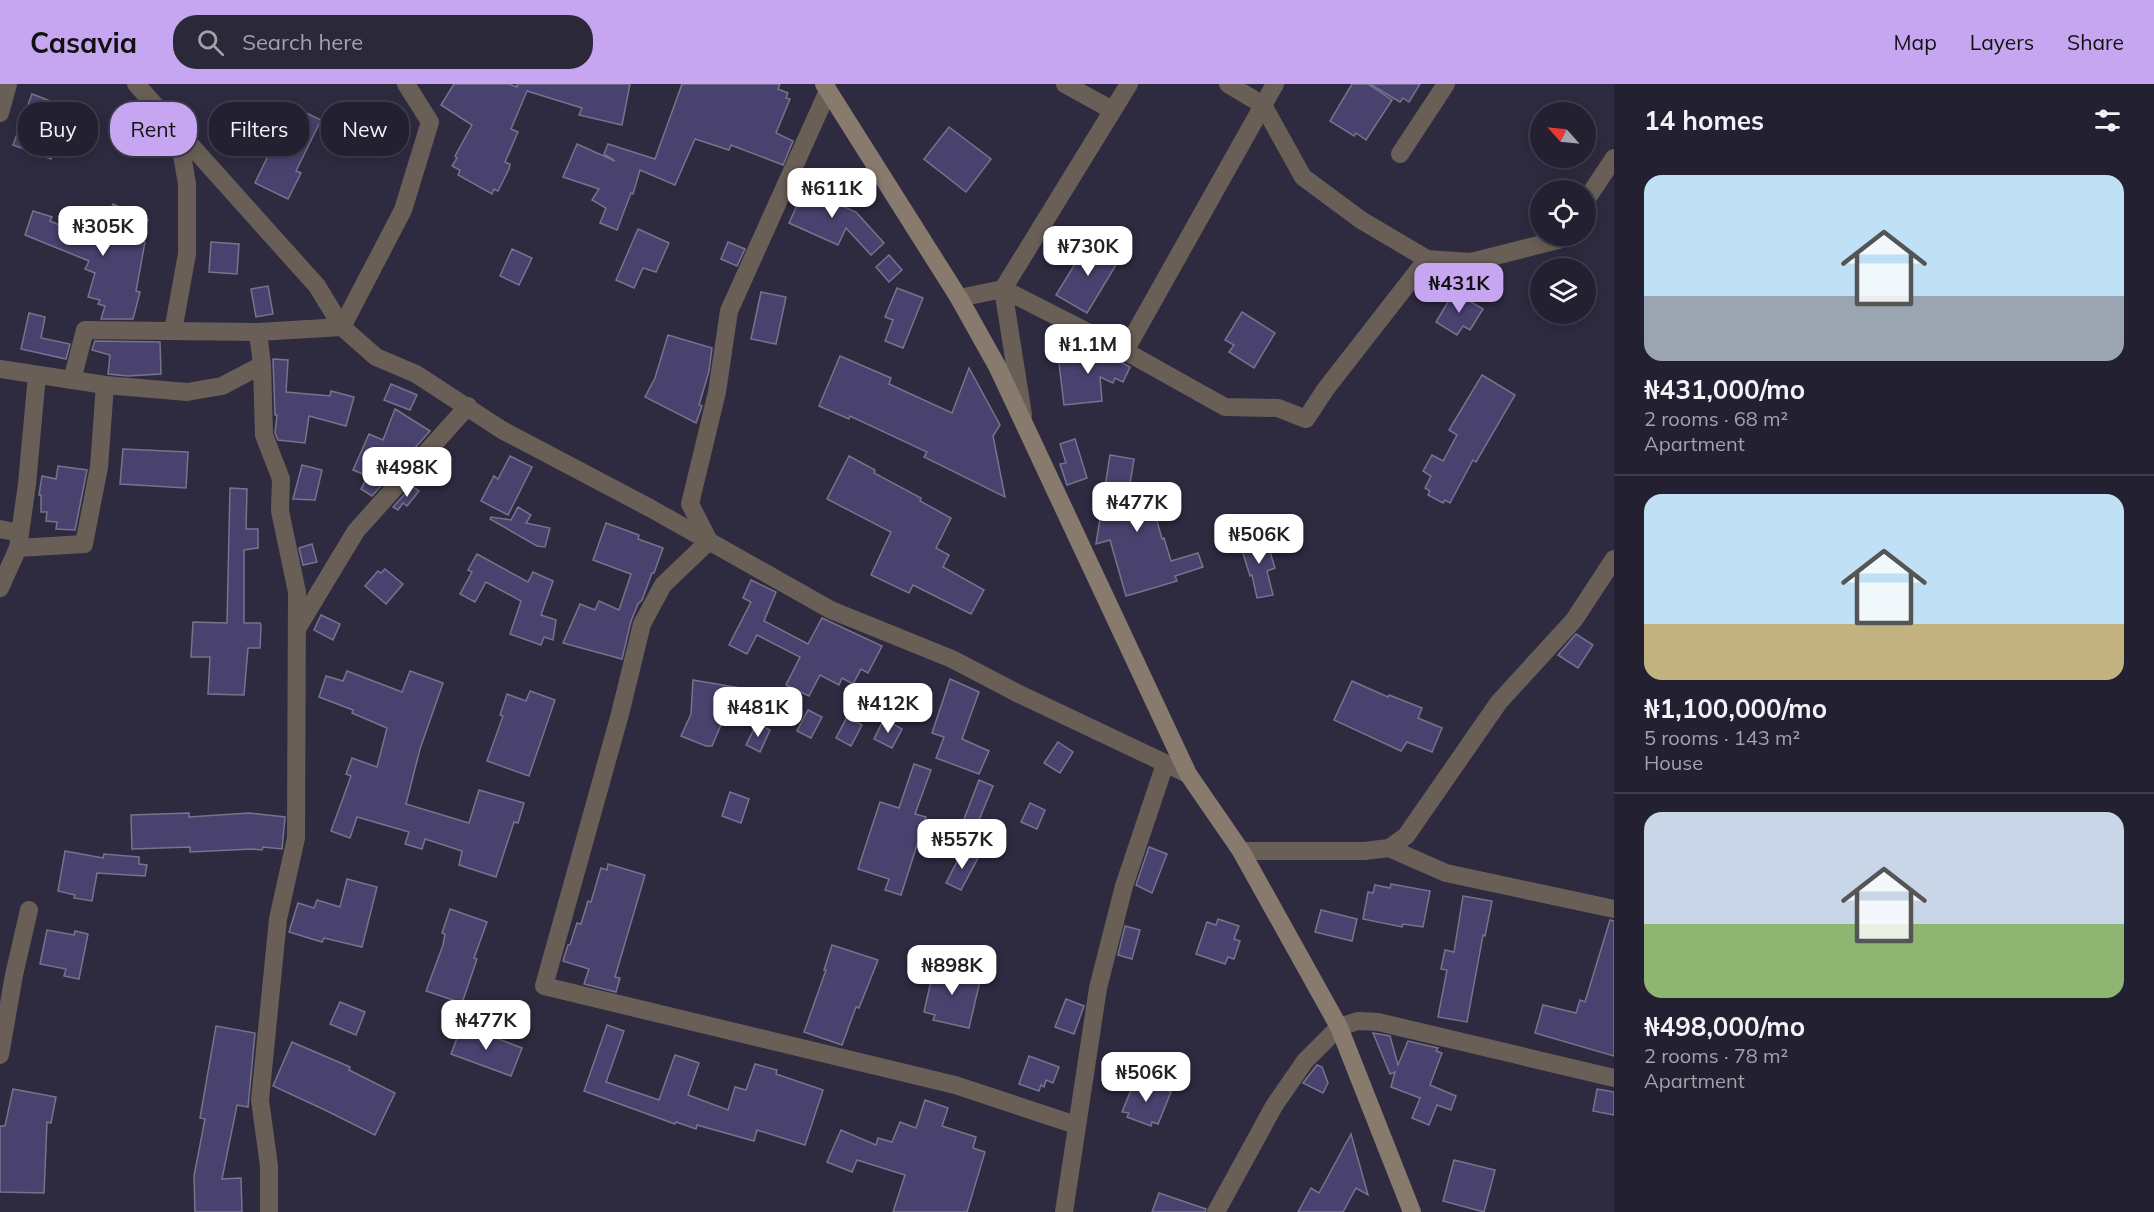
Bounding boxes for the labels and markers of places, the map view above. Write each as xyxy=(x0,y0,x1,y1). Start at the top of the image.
pin: ₦611K xyxy=(790,168,874,219)
pin: ₦305K xyxy=(61,206,145,257)
pin: ₦730K xyxy=(1046,226,1130,277)
pin: ₦431K xyxy=(1417,263,1501,314)
pin: ₦1.1M xyxy=(1046,324,1130,375)
pin: ₦498K xyxy=(365,447,449,498)
pin: ₦477K xyxy=(1095,482,1179,533)
pin: ₦506K xyxy=(1217,514,1301,565)
pin: ₦412K xyxy=(846,683,930,734)
pin: ₦481K xyxy=(716,687,800,738)
pin: ₦557K xyxy=(920,819,1004,870)
pin: ₦898K xyxy=(910,945,994,996)
pin: ₦477K xyxy=(444,1000,528,1051)
pin: ₦506K xyxy=(1104,1052,1188,1103)

